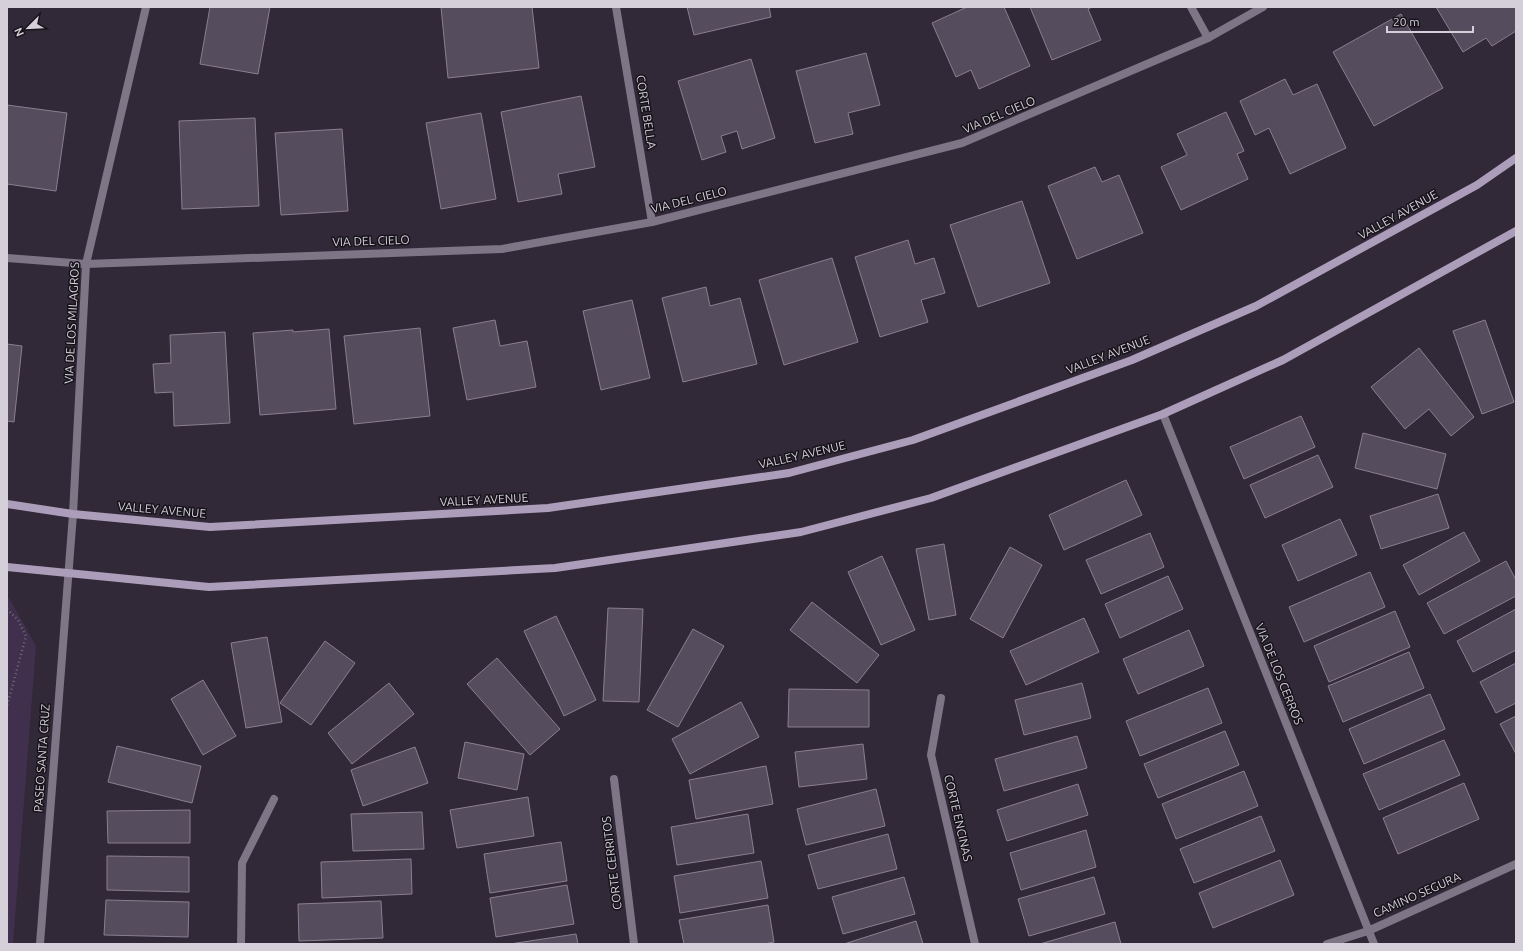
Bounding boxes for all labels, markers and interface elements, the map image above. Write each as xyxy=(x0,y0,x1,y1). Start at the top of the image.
north arrow xyxy=(8,8,48,48)
scale bar xyxy=(1387,8,1473,34)
text: 20 m xyxy=(1393,15,1420,28)
text: N xyxy=(12,26,26,38)
street label: CORTE BELLA xyxy=(634,74,659,150)
street label: VIA DEL CIELO xyxy=(961,93,1037,136)
street label: VIA DEL CIELO xyxy=(650,184,728,215)
street label: VALLEY AVENUE xyxy=(1356,187,1440,242)
street label: VIA DEL CIELO xyxy=(332,233,410,248)
street label: VIA DE LOS MILAGROS xyxy=(62,262,81,384)
street label: VALLEY AVENUE xyxy=(1064,333,1152,376)
street label: VALLEY AVENUE xyxy=(757,438,847,471)
street label: VALLEY AVENUE xyxy=(439,491,529,508)
street label: VALLEY AVENUE xyxy=(117,499,207,520)
street label: VIA DE LOS CERROS xyxy=(1253,621,1306,726)
street label: PASEO SANTA CRUZ xyxy=(31,703,52,813)
street label: CORTE ENCINAS xyxy=(942,773,975,863)
street label: CORTE CERRITOS xyxy=(599,815,624,911)
street label: CAMINO SEGURA xyxy=(1371,869,1463,920)

